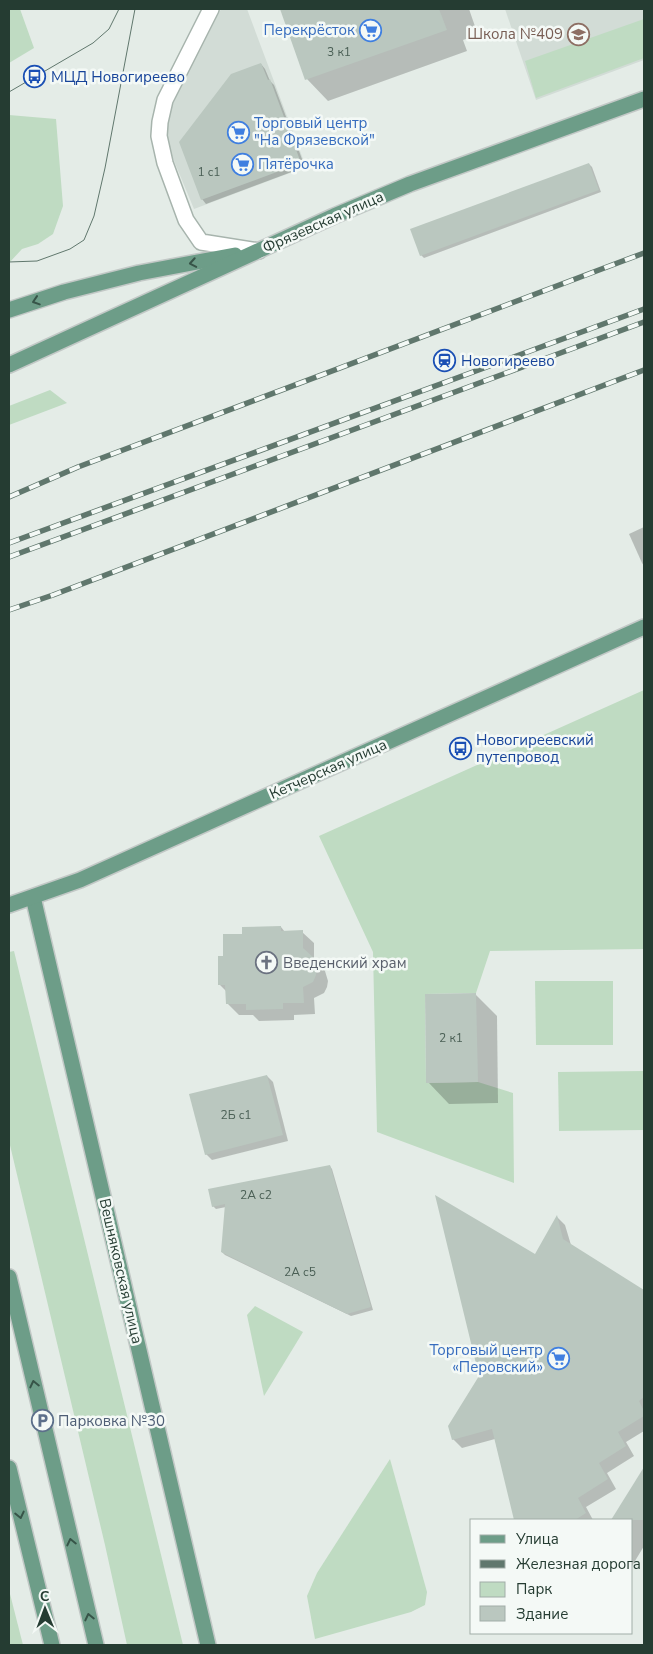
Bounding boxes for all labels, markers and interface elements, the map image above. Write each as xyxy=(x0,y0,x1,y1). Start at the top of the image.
supermarket icon: Перекрёсток xyxy=(359,18,383,42)
place label: Перекрёсток xyxy=(263,20,355,40)
school or university icon: Школа №409 xyxy=(567,22,591,46)
place label: Школа №409 xyxy=(467,24,563,44)
house number: 3 к1 xyxy=(327,44,351,60)
bus stop icon: МЦД Новогиреево xyxy=(23,65,47,89)
place label: МЦД Новогиреево xyxy=(51,67,185,87)
place label: Торговый центр "На Фрязевской" xyxy=(254,113,375,150)
supermarket icon: Торговый центр "На Фрязевской" xyxy=(226,120,250,144)
supermarket icon: Пятёрочка xyxy=(230,152,254,176)
place label: Пятёрочка xyxy=(258,154,334,174)
house number: 1 c1 xyxy=(197,164,221,180)
street label: Фрязевская улица xyxy=(259,186,387,258)
one-way arrow xyxy=(189,257,198,267)
one-way arrow xyxy=(33,295,41,305)
station icon: Новогиреево xyxy=(433,349,457,373)
place label: Новогиреево xyxy=(461,351,555,371)
place label: Новогиреевский путепровод xyxy=(476,730,594,767)
street label: Кетчерская улица xyxy=(266,734,390,804)
bus stop icon: Новогиреевский путепровод xyxy=(448,737,472,761)
church icon: Введенский храм xyxy=(255,951,279,975)
place label: Введенский храм xyxy=(283,953,407,973)
house number: 2 к1 xyxy=(439,1030,463,1046)
house number: 2Б с1 xyxy=(220,1107,252,1123)
house number: 2А с2 xyxy=(240,1187,272,1203)
street label: Вешняковская улица xyxy=(95,1196,147,1346)
house number: 2А с5 xyxy=(284,1264,316,1280)
place label: Торговый центр «Перовский» xyxy=(429,1340,543,1377)
supermarket icon: Торговый центр «Перовский» xyxy=(547,1347,571,1371)
one-way arrow xyxy=(29,1379,40,1388)
parking icon: Парковка №30 xyxy=(30,1409,54,1433)
place label: Парковка №30 xyxy=(58,1411,165,1431)
one-way arrow xyxy=(14,1511,25,1520)
legend xyxy=(470,1519,633,1634)
text: Улица xyxy=(515,1529,559,1549)
one-way arrow xyxy=(66,1537,77,1546)
text: Железная дорога xyxy=(516,1554,641,1574)
text: Парк xyxy=(516,1579,552,1599)
north arrow xyxy=(20,1584,70,1634)
text: С xyxy=(40,1587,50,1606)
text: Здание xyxy=(516,1604,568,1624)
one-way arrow xyxy=(84,1613,95,1622)

